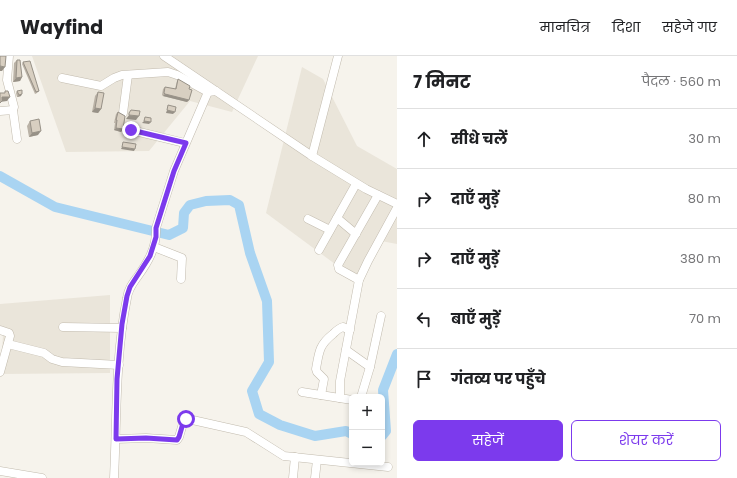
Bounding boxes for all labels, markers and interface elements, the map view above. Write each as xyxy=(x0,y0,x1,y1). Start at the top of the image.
text: Wayfind xyxy=(20,14,103,41)
text: मानचित्र xyxy=(540,17,590,37)
text: दिशा xyxy=(612,17,640,37)
text: सहेजे गए xyxy=(662,17,717,37)
text: 7 मिनट xyxy=(413,70,470,94)
text: पैदल · 560 m xyxy=(642,72,721,91)
route end xyxy=(122,121,140,139)
icon: ahead xyxy=(413,128,435,150)
text: सीधे चलें xyxy=(451,128,507,149)
text: 30 m xyxy=(688,129,721,148)
icon: right xyxy=(413,188,435,210)
text: दाएँ मुड़ें xyxy=(451,188,499,209)
text: 80 m xyxy=(688,189,721,208)
icon: right xyxy=(413,248,435,270)
text: दाएँ मुड़ें xyxy=(451,248,499,269)
text: 380 m xyxy=(680,249,721,268)
icon: left xyxy=(413,308,435,330)
text: बाएँ मुड़ें xyxy=(451,308,500,329)
text: 70 m xyxy=(689,309,721,328)
icon: arrive xyxy=(413,368,435,390)
text: गंतव्य पर पहुँचे xyxy=(451,368,546,389)
map controls xyxy=(349,394,385,466)
button: + xyxy=(349,394,385,430)
route start xyxy=(177,410,195,428)
button: सहेजें xyxy=(413,420,563,461)
button: शेयर करें xyxy=(571,420,721,461)
button: − xyxy=(349,430,385,466)

